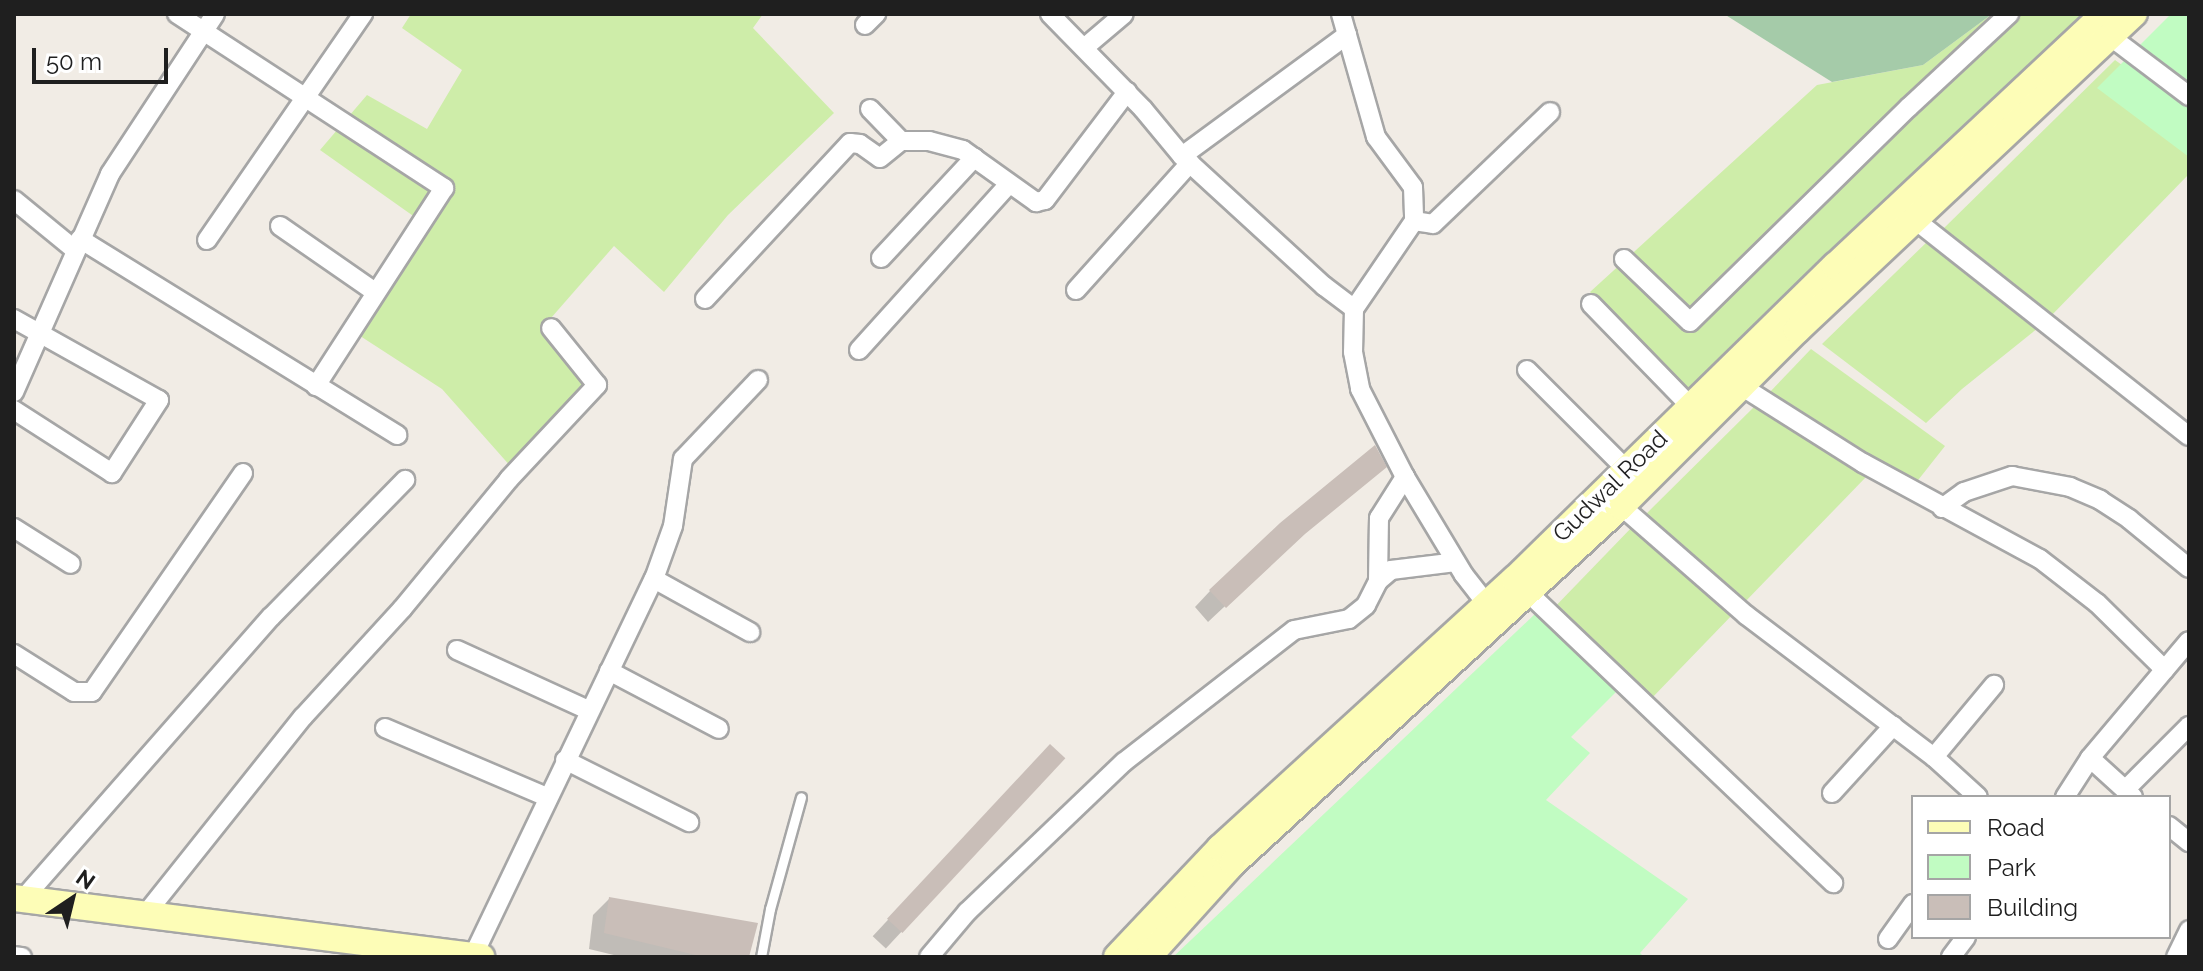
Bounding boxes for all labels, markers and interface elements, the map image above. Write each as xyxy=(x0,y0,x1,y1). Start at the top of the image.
scale bar xyxy=(36,32,172,82)
text: 50 m xyxy=(46,47,102,76)
street label: Gudwal Road xyxy=(1546,424,1674,548)
legend xyxy=(1911,795,2171,939)
text: Road xyxy=(1987,813,2045,842)
text: Park xyxy=(1987,853,2036,882)
north arrow xyxy=(32,859,112,939)
text: N xyxy=(71,864,100,895)
text: Building xyxy=(1987,893,2078,922)

